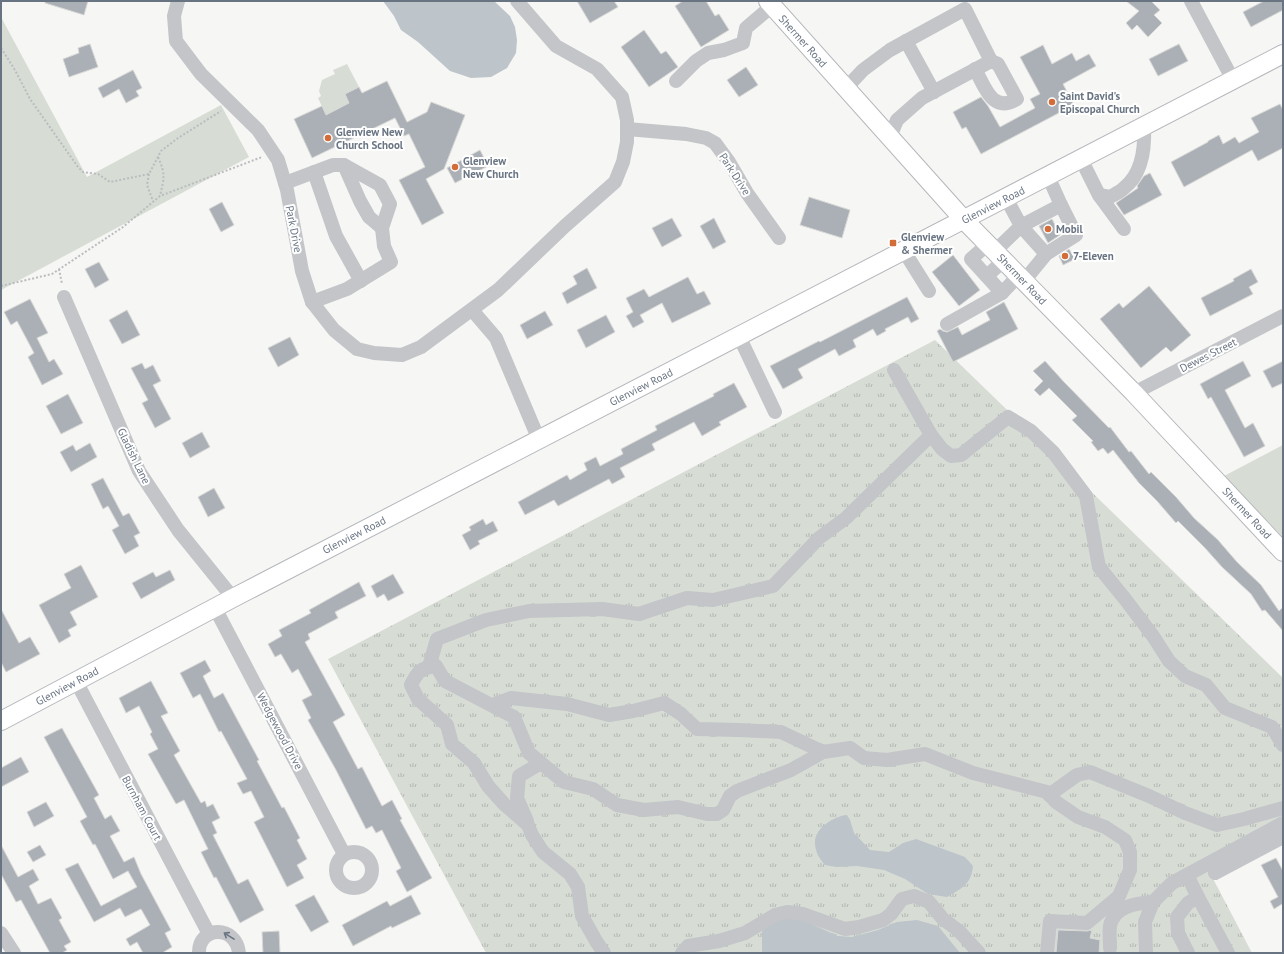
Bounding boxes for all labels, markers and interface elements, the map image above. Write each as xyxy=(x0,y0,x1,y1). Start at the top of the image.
street label: Shermer Road xyxy=(776,12,830,70)
place label: Saint David's Episcopal Church xyxy=(1060,89,1140,116)
marker: Saint David's Episcopal Church xyxy=(1047,97,1057,107)
place label: Glenview New Church School xyxy=(336,125,404,152)
marker: Glenview New Church School xyxy=(323,133,333,143)
street label: Park Drive xyxy=(716,150,754,198)
place label: Glenview New Church xyxy=(463,154,519,181)
marker: Glenview New Church xyxy=(450,162,460,172)
street label: Glenview Road xyxy=(959,183,1027,227)
street label: Park Drive xyxy=(283,204,305,254)
place label: Mobil xyxy=(1056,222,1084,236)
marker: Mobil xyxy=(1043,224,1053,234)
place label: Glenview & Shermer xyxy=(901,230,952,257)
marker: Glenview & Shermer xyxy=(888,238,898,248)
place label: 7-Eleven xyxy=(1073,249,1114,263)
street label: Shermer Road xyxy=(994,251,1050,308)
marker: 7-Eleven xyxy=(1060,251,1070,261)
street label: Dewes Street xyxy=(1177,335,1239,375)
street label: Glenview Road xyxy=(607,365,675,409)
street label: Gladish Lane xyxy=(114,426,154,487)
street label: Shermer Road xyxy=(1219,484,1275,542)
street label: Glenview Road xyxy=(320,513,388,557)
street label: Glenview Road xyxy=(33,664,101,708)
street label: Wedgewood Drive xyxy=(254,690,306,772)
street label: Burnham Court xyxy=(119,773,165,843)
one-way arrow xyxy=(223,931,234,940)

